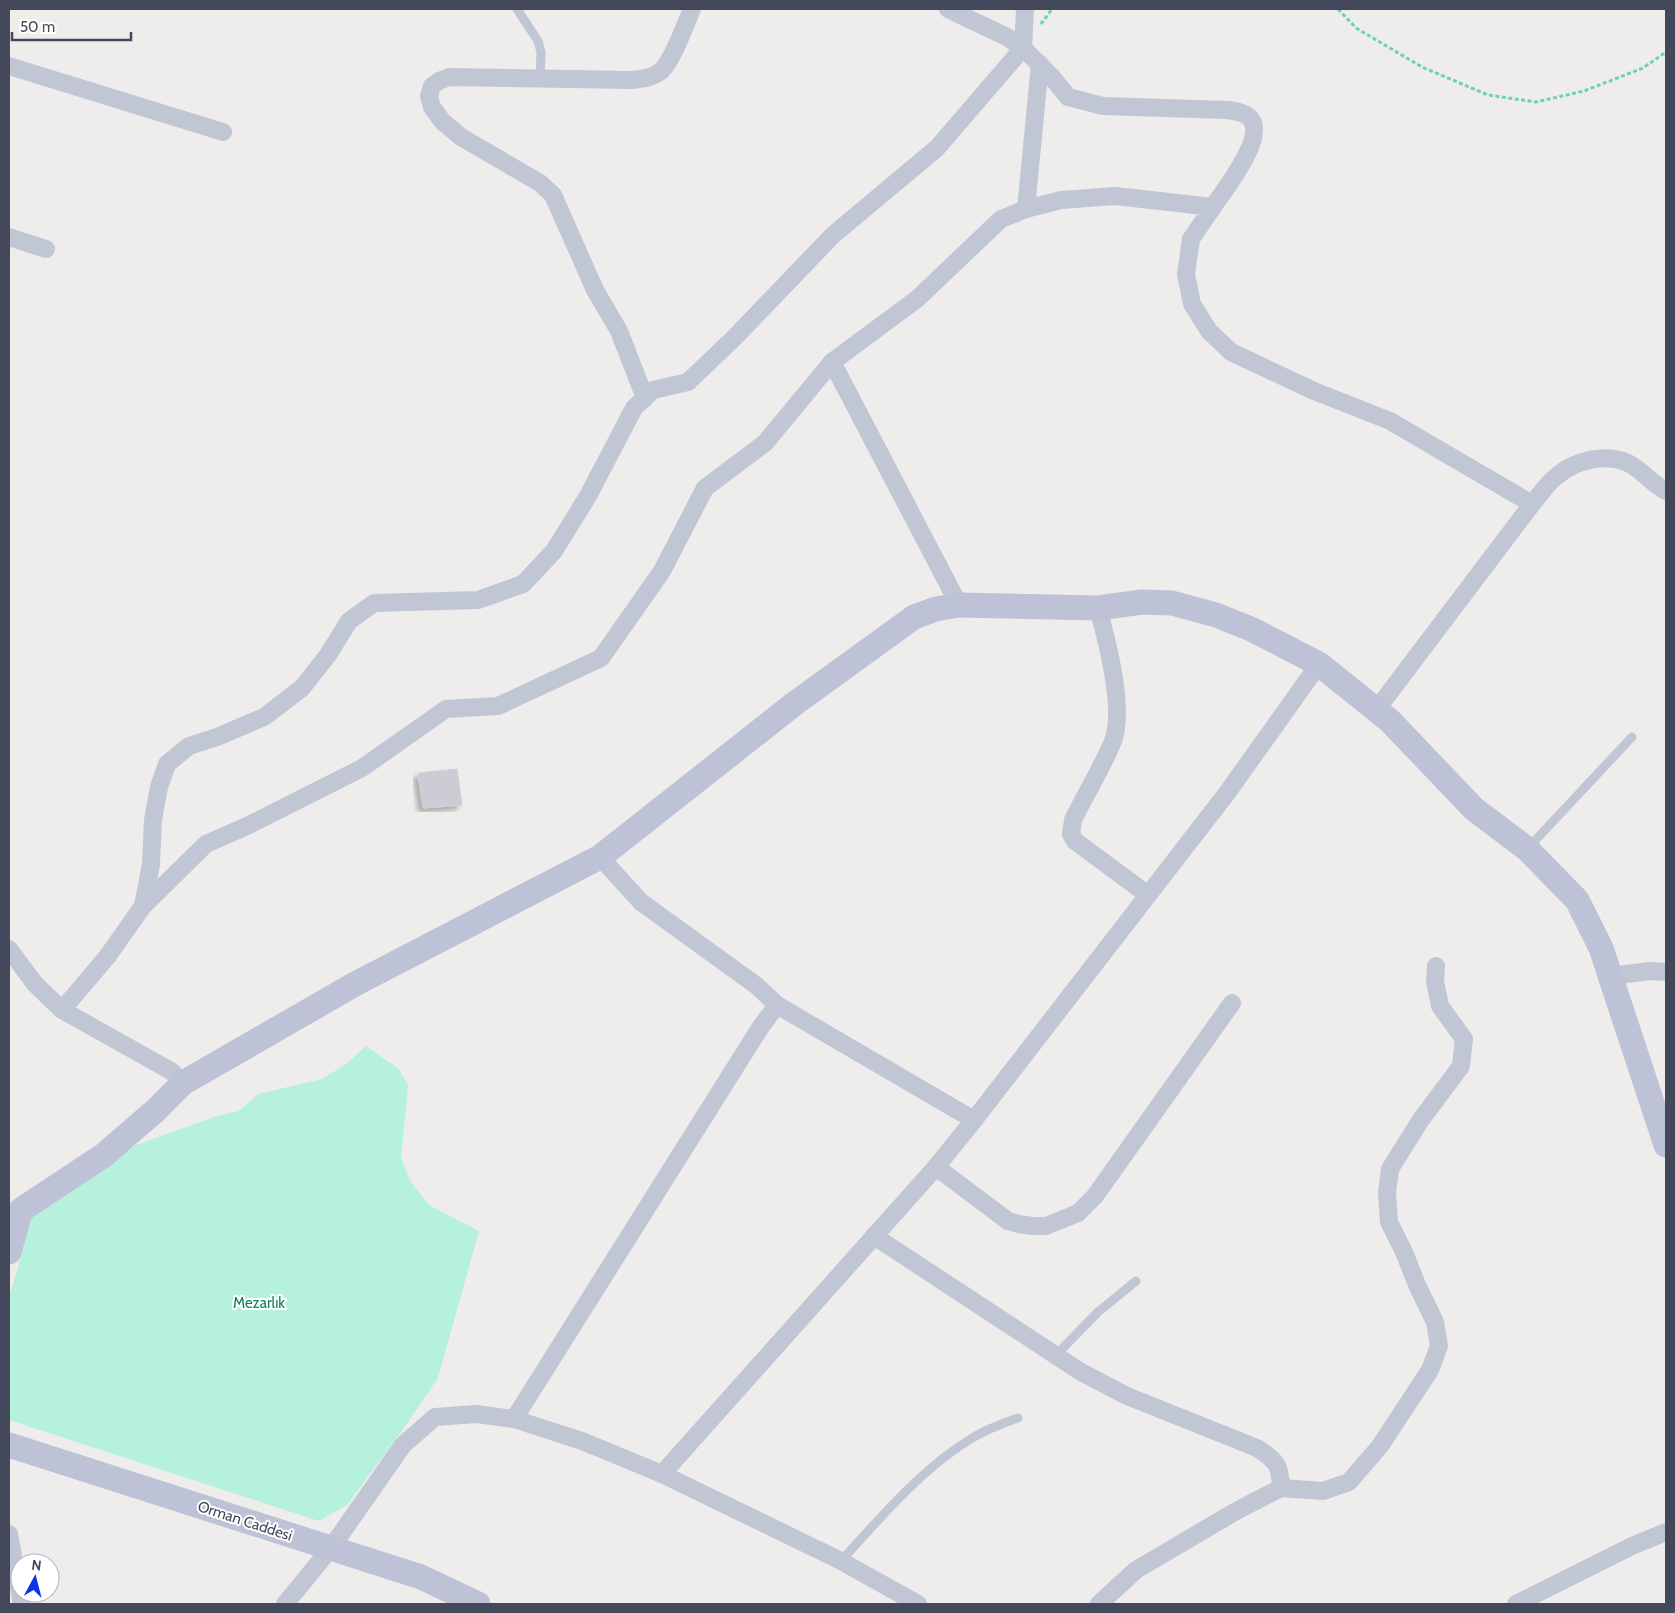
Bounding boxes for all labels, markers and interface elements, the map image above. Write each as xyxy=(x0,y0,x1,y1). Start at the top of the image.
scale bar xyxy=(12,10,131,42)
text: 50 m xyxy=(20,18,55,36)
park label: Mezarlık xyxy=(233,1294,285,1312)
street label: Orman Caddesi xyxy=(195,1497,295,1545)
north arrow xyxy=(10,1553,60,1603)
text: N xyxy=(31,1556,43,1575)

